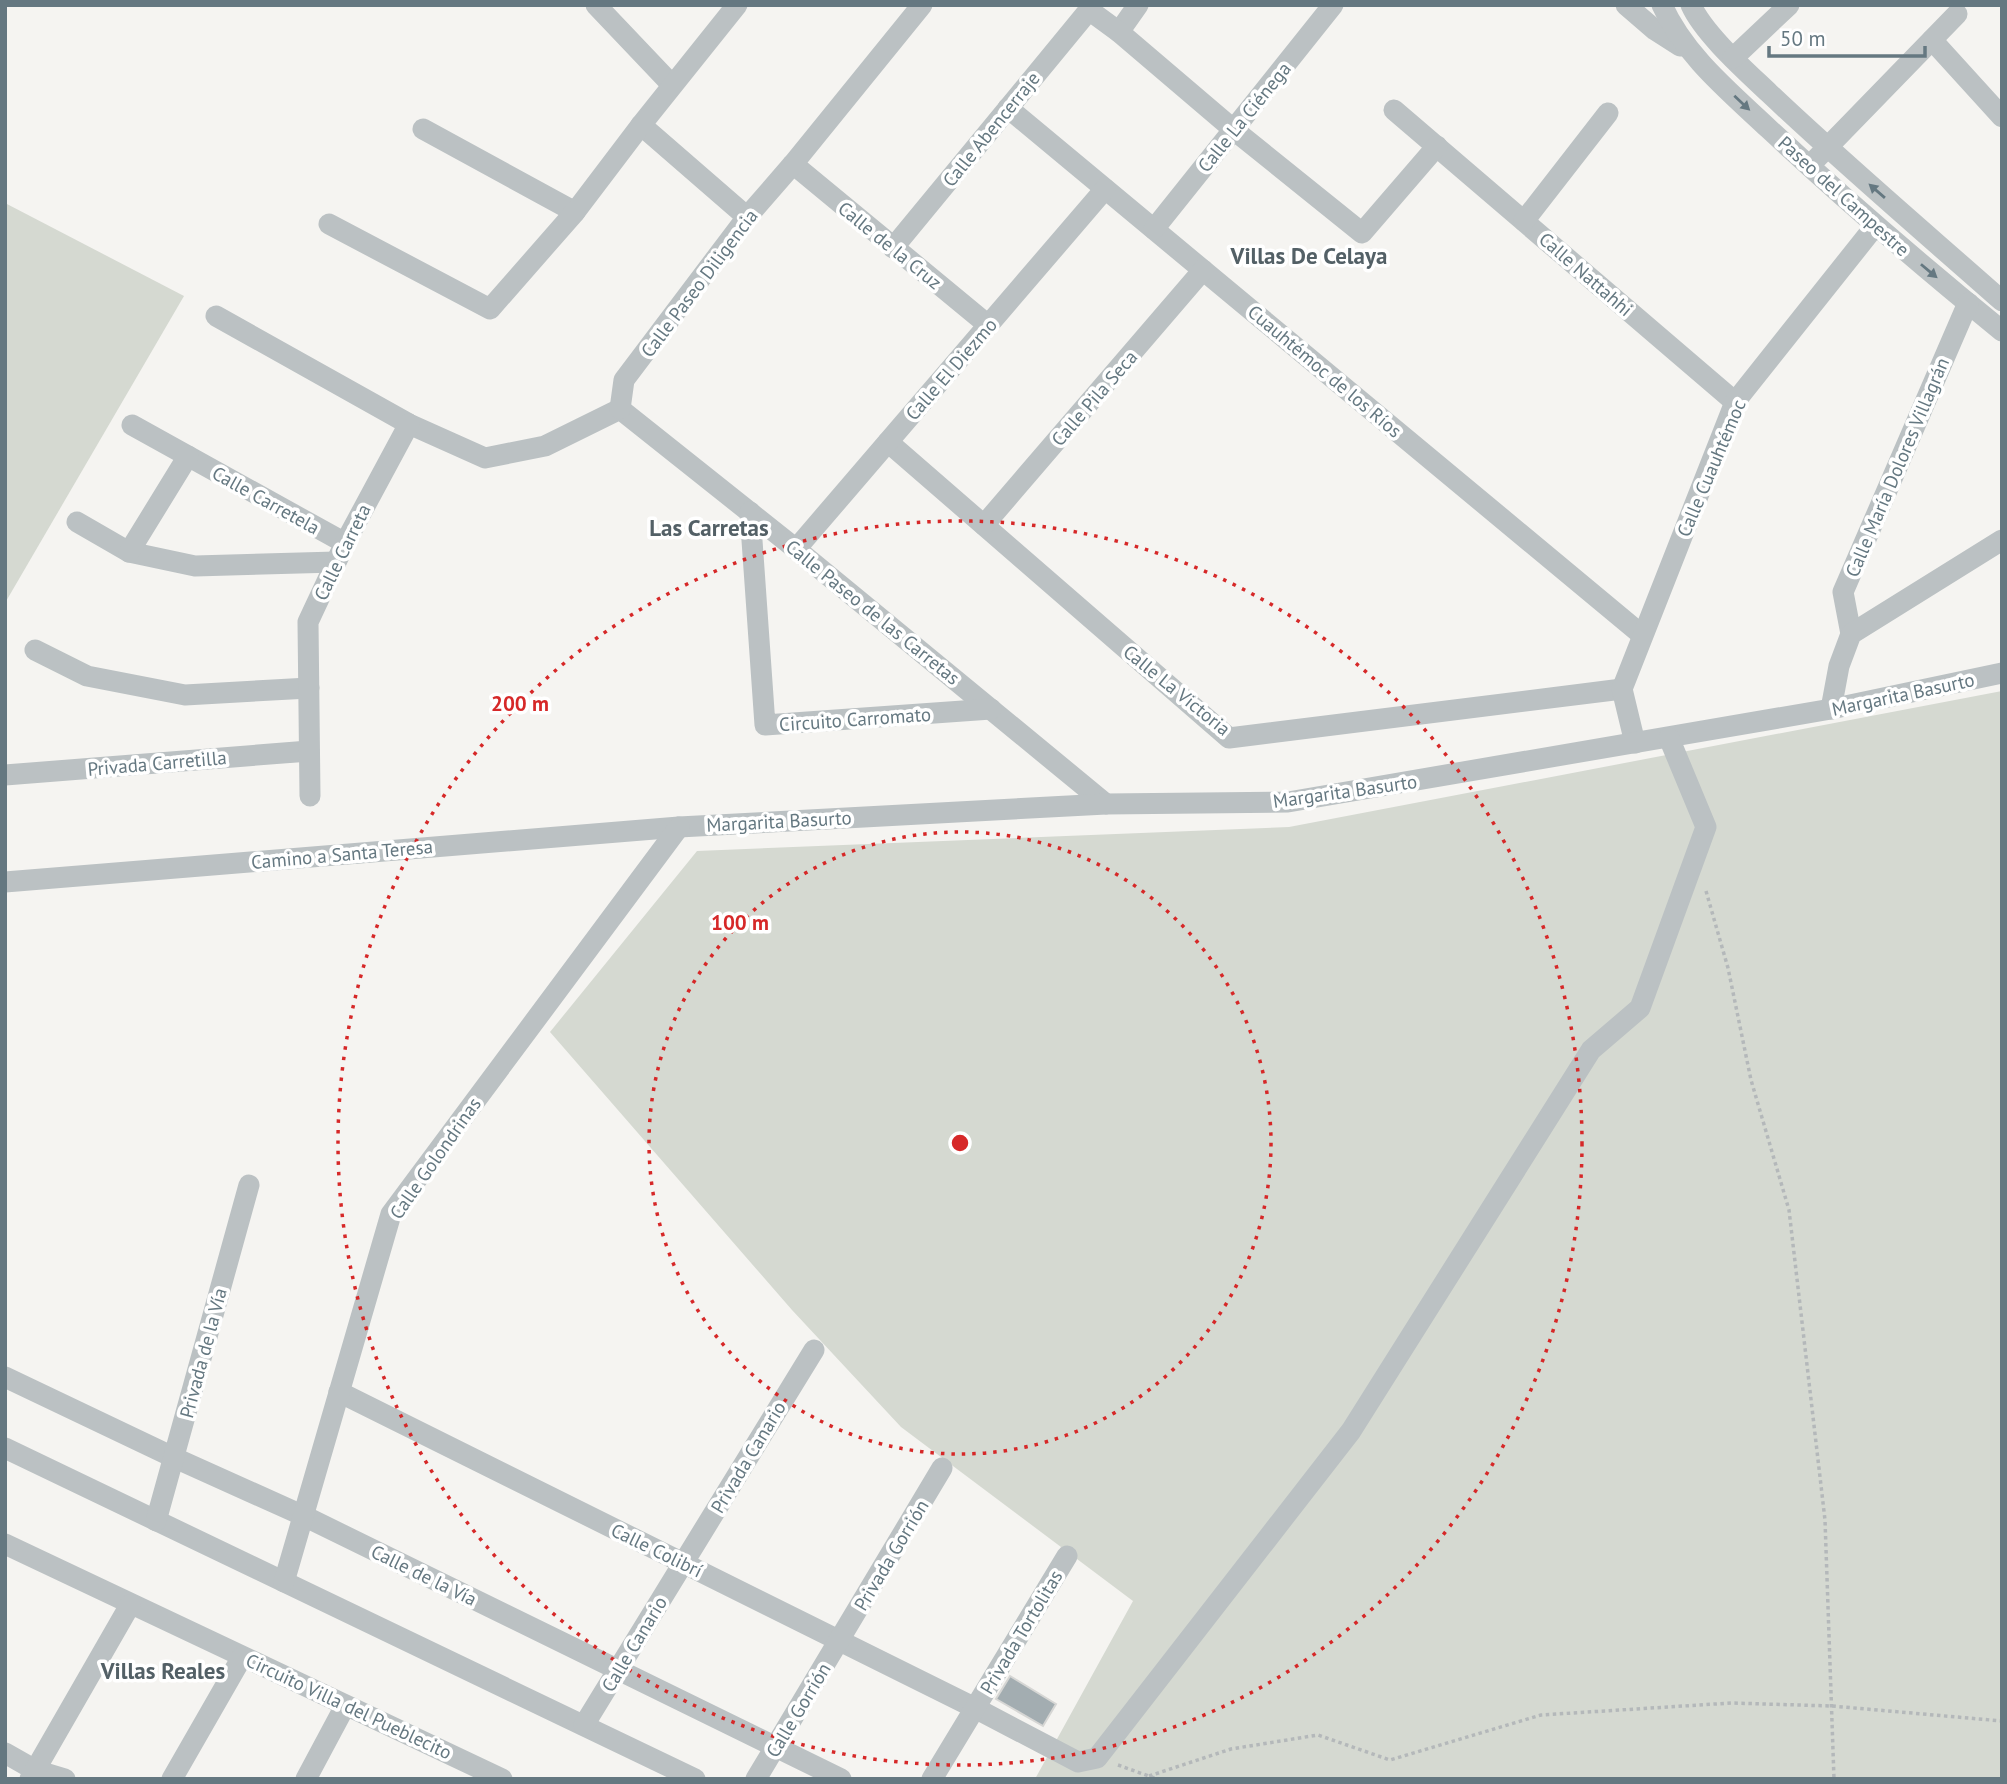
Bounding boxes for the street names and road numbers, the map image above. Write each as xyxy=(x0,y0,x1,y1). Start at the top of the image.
street label: Calle La Ciénega xyxy=(1192,57,1296,177)
street label: Calle Abencerraje xyxy=(937,66,1045,192)
street label: Paseo del Campestre xyxy=(1773,131,1915,261)
street label: Calle de la Cruz xyxy=(833,196,947,294)
street label: Calle Paseo Diligencia xyxy=(635,204,763,362)
street label: Calle Nattahhi xyxy=(1534,227,1638,321)
street label: Cuauhtémoc de los Ríos xyxy=(1243,300,1407,442)
street label: Calle El Diezmo xyxy=(900,313,1002,425)
street label: Calle Pila Seca xyxy=(1046,345,1142,451)
street label: Calle María Dolores Villagrán xyxy=(1840,354,1954,580)
street label: Calle Cuauhtémoc xyxy=(1671,396,1751,540)
street label: Calle Carretela xyxy=(208,461,324,539)
street label: Calle Carreta xyxy=(308,500,376,604)
street label: Calle Paseo de las Carretas xyxy=(781,534,965,690)
street label: Calle La Victoria xyxy=(1119,639,1235,741)
street label: Margarita Basurto xyxy=(1829,667,1977,721)
street label: Circuito Carromato xyxy=(778,702,932,736)
street label: Privada Carretilla xyxy=(87,745,227,781)
street label: Margarita Basurto xyxy=(1271,769,1419,813)
street label: Margarita Basurto xyxy=(706,805,852,837)
street label: Camino a Santa Teresa xyxy=(250,834,434,874)
street label: Calle Golondrinas xyxy=(384,1092,486,1224)
street label: Privada de la Vía xyxy=(174,1285,232,1421)
street label: Privada Canario xyxy=(705,1397,791,1517)
street label: Privada Gorrión xyxy=(848,1495,934,1615)
street label: Calle Colibrí xyxy=(607,1518,707,1582)
street label: Calle de la Vía xyxy=(367,1539,481,1611)
street label: Privada Tortolitas xyxy=(975,1566,1067,1698)
street label: Calle Canario xyxy=(596,1592,672,1696)
street label: Circuito Villa del Pueblecito xyxy=(242,1648,456,1764)
street label: Calle Gorrión xyxy=(760,1658,836,1762)

